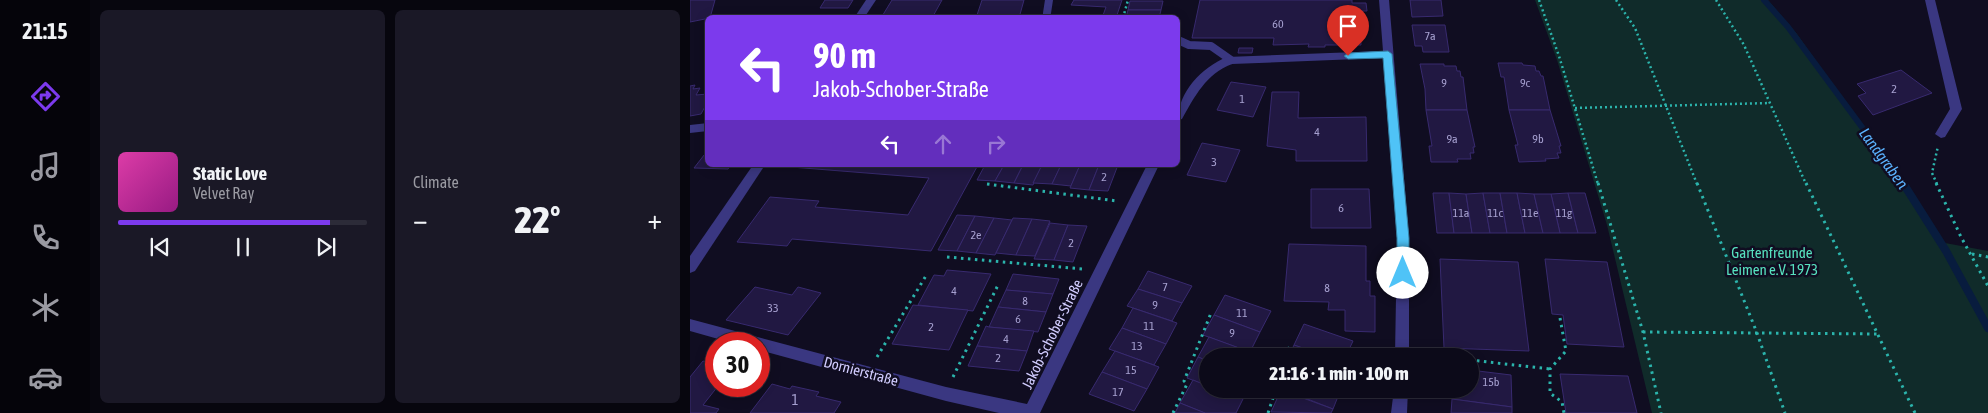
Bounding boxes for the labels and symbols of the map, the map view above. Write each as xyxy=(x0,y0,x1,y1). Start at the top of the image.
pin xyxy=(1327,5,1369,56)
house number: 60 xyxy=(1272,17,1284,31)
house number: 7a xyxy=(1424,29,1436,43)
house number: 9 xyxy=(1441,76,1447,90)
house number: 9c xyxy=(1520,76,1531,90)
house number: 2 xyxy=(1891,82,1897,96)
house number: 1 xyxy=(1239,92,1245,106)
water label: Landgraben xyxy=(1855,124,1912,193)
house number: 4 xyxy=(1314,125,1320,139)
house number: 9a xyxy=(1446,132,1458,146)
house number: 9b xyxy=(1532,132,1544,146)
house number: 3 xyxy=(1211,155,1217,169)
house number: 2 xyxy=(1101,170,1107,184)
house number: 6 xyxy=(1338,201,1344,215)
house number: 11a xyxy=(1453,206,1469,220)
house number: 11c xyxy=(1487,206,1503,220)
house number: 11e xyxy=(1522,206,1538,220)
house number: 11g xyxy=(1556,206,1573,220)
house number: 2e xyxy=(970,228,982,242)
house number: 2 xyxy=(1068,236,1074,250)
park label: Gartenfreunde Leimen e.V. 1973 xyxy=(1726,244,1818,278)
position arrow xyxy=(1376,246,1428,298)
street label: Jakob-Schober-Straße xyxy=(1018,276,1086,392)
house number: 7 xyxy=(1162,280,1168,294)
house number: 8 xyxy=(1324,281,1330,295)
house number: 4 xyxy=(951,284,957,298)
house number: 8 xyxy=(1022,294,1028,308)
house number: 9 xyxy=(1152,298,1158,312)
house number: 33 xyxy=(767,301,779,315)
house number: 11 xyxy=(1236,306,1248,320)
house number: 6 xyxy=(1015,312,1021,326)
house number: 11 xyxy=(1143,319,1155,333)
house number: 2 xyxy=(928,320,934,334)
house number: 9 xyxy=(1229,326,1235,340)
speed limit sign: 30 xyxy=(705,332,770,397)
house number: 4 xyxy=(1003,332,1009,346)
house number: 13 xyxy=(1131,339,1143,353)
house number: 2 xyxy=(995,351,1001,365)
street label: Dornierstraße xyxy=(822,353,900,389)
house number: 15 xyxy=(1125,363,1137,377)
house number: 15b xyxy=(1483,375,1500,389)
house number: 17 xyxy=(1112,385,1124,399)
house number: 1 xyxy=(791,391,799,408)

